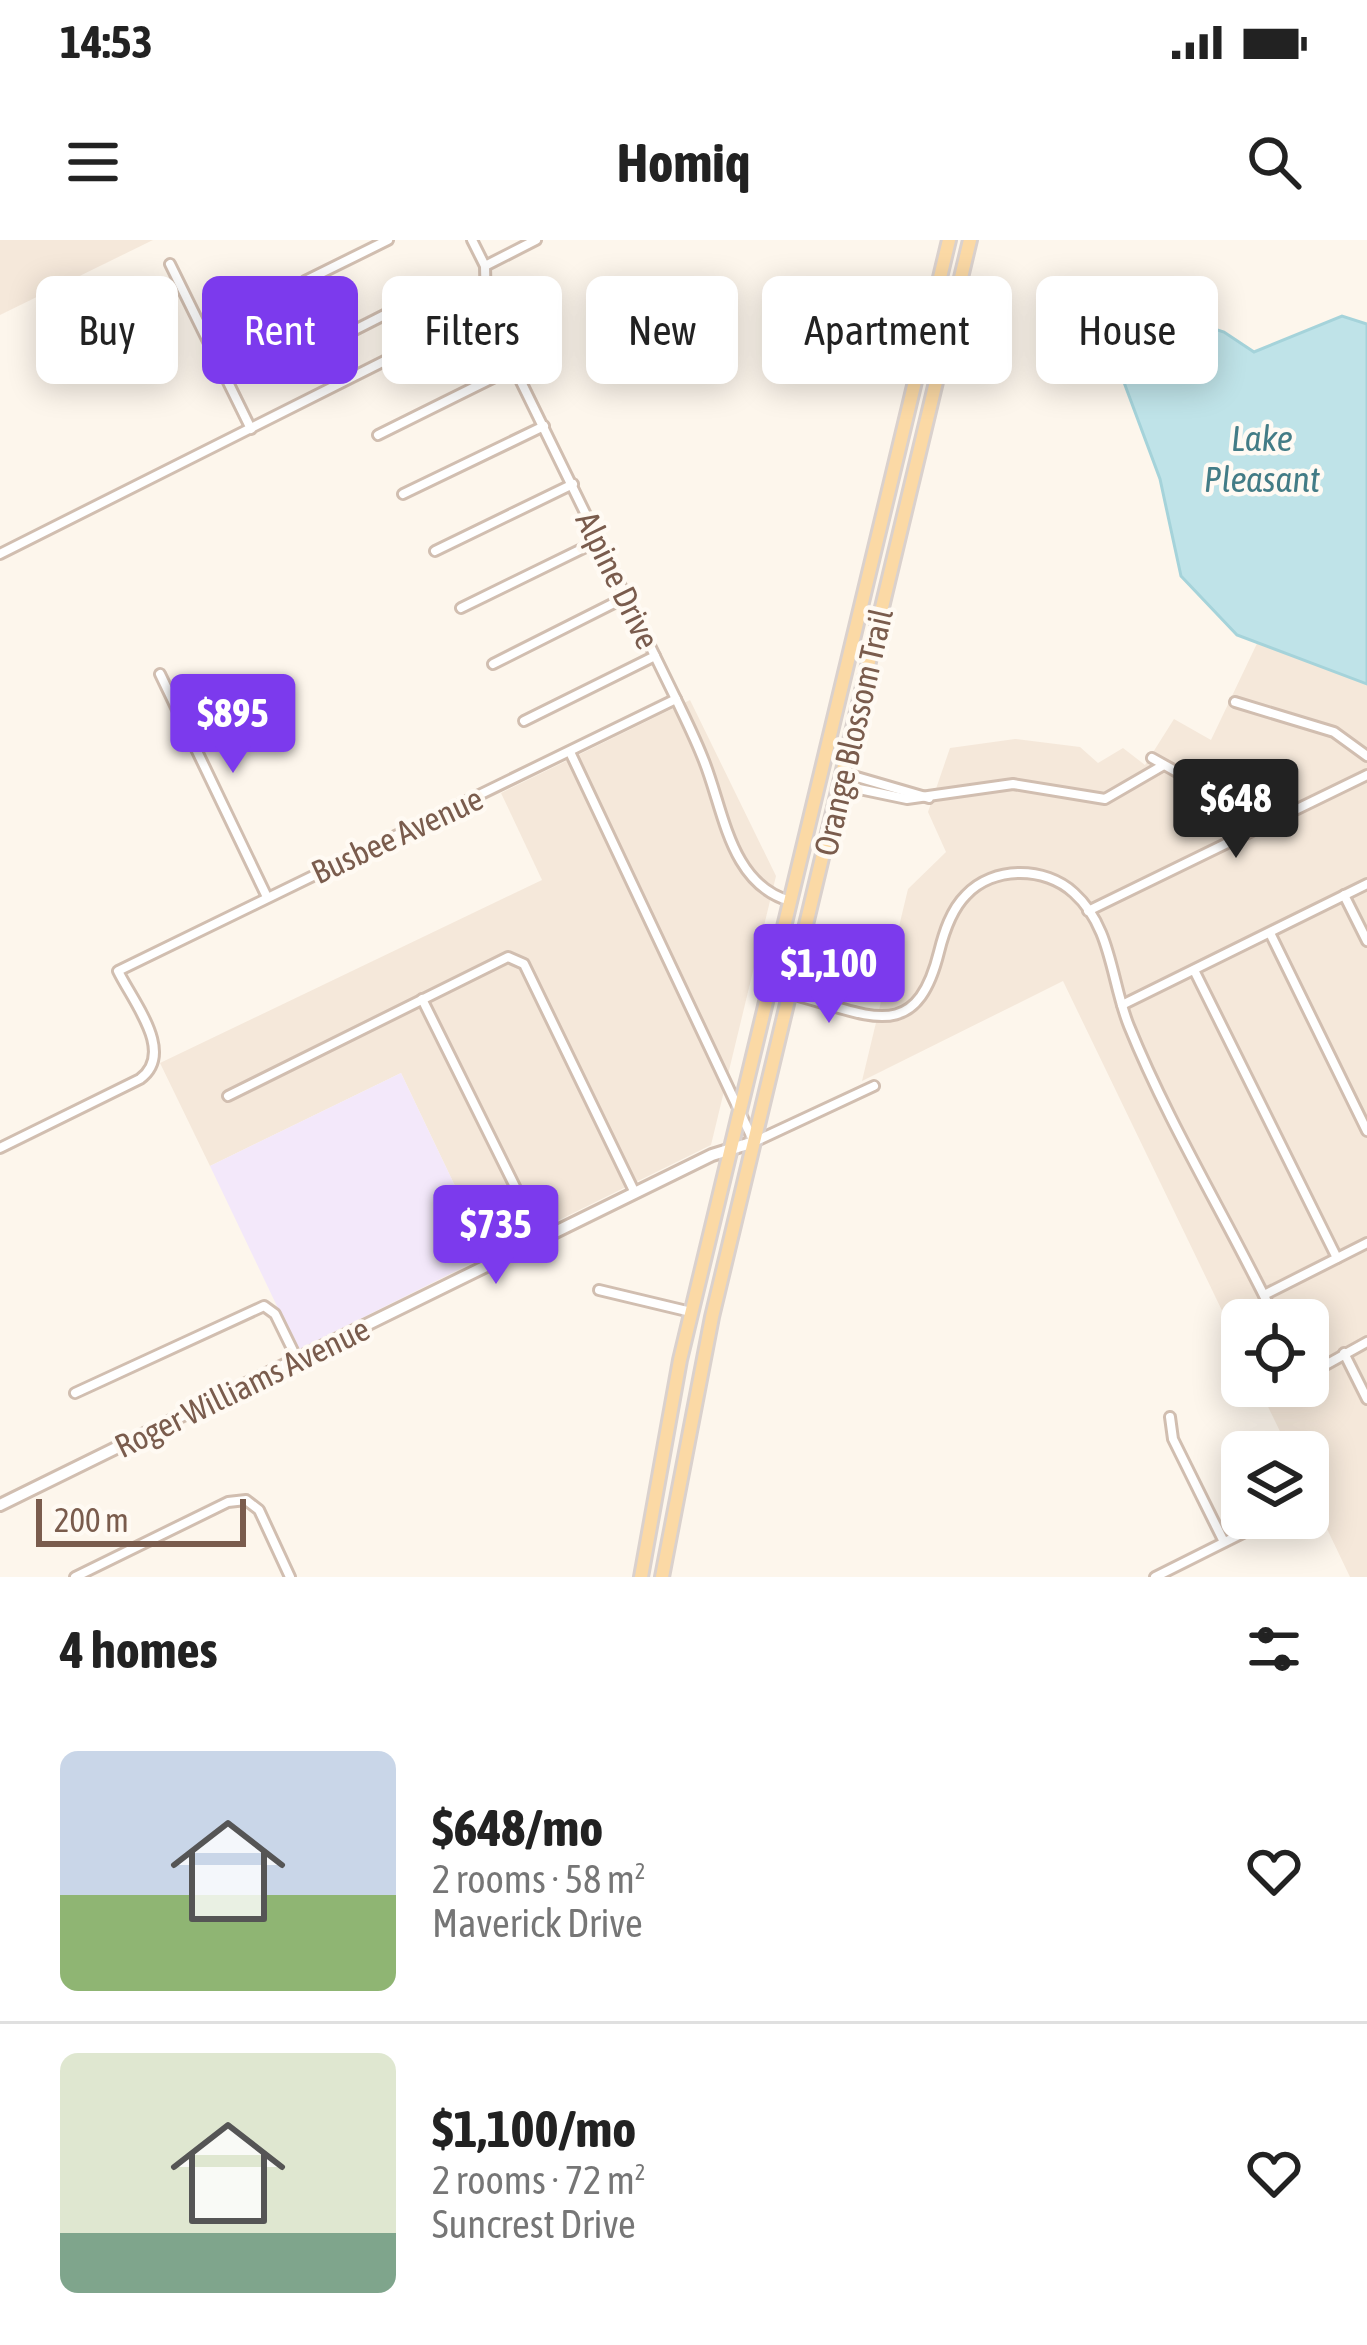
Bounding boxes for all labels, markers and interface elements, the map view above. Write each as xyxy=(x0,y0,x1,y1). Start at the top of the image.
text: 14:53 xyxy=(60,16,153,68)
icon: menu xyxy=(60,129,126,195)
icon: search xyxy=(1241,129,1307,195)
text: Homiq xyxy=(617,132,750,193)
chip: Buy xyxy=(36,276,178,384)
chip: Rent xyxy=(202,276,358,384)
chip: Filters xyxy=(382,276,562,384)
chip: New xyxy=(586,276,738,384)
chip: Apartment xyxy=(762,276,1012,384)
chip: House xyxy=(1036,276,1218,384)
water label: Lake Pleasant xyxy=(1204,417,1321,500)
street label: Alpine Drive xyxy=(569,505,667,655)
street label: Orange Blossom Trail xyxy=(806,604,900,859)
pin: $895 xyxy=(162,674,304,776)
text: $895 xyxy=(197,691,269,735)
pin: $648 xyxy=(1165,759,1307,861)
text: $648 xyxy=(1200,776,1272,820)
street label: Busbee Avenue xyxy=(305,779,489,891)
pin: $1,100 xyxy=(731,924,927,1026)
text: $1,100 xyxy=(781,941,877,985)
pin: $735 xyxy=(425,1185,567,1287)
text: $735 xyxy=(460,1202,532,1246)
map controls xyxy=(1221,1299,1329,1539)
button: locate xyxy=(1221,1299,1329,1407)
street label: Roger Williams Avenue xyxy=(109,1309,375,1465)
button: layers xyxy=(1221,1431,1329,1539)
scale bar xyxy=(36,1493,246,1546)
text: 200 m xyxy=(54,1501,129,1539)
icon: filters xyxy=(1241,1616,1307,1682)
text: 4 homes xyxy=(60,1620,218,1679)
text: $648/mo xyxy=(432,1798,603,1857)
icon: home xyxy=(156,1799,300,1943)
icon: heart xyxy=(1241,1838,1307,1904)
text: 2 rooms · 58 m² xyxy=(432,1857,646,1901)
text: Maverick Drive xyxy=(432,1901,643,1945)
text: $1,100/mo xyxy=(432,2099,636,2158)
icon: home xyxy=(156,2101,300,2245)
icon: heart xyxy=(1241,2140,1307,2206)
text: 2 rooms · 72 m² xyxy=(432,2158,646,2202)
text: Suncrest Drive xyxy=(432,2202,636,2246)

